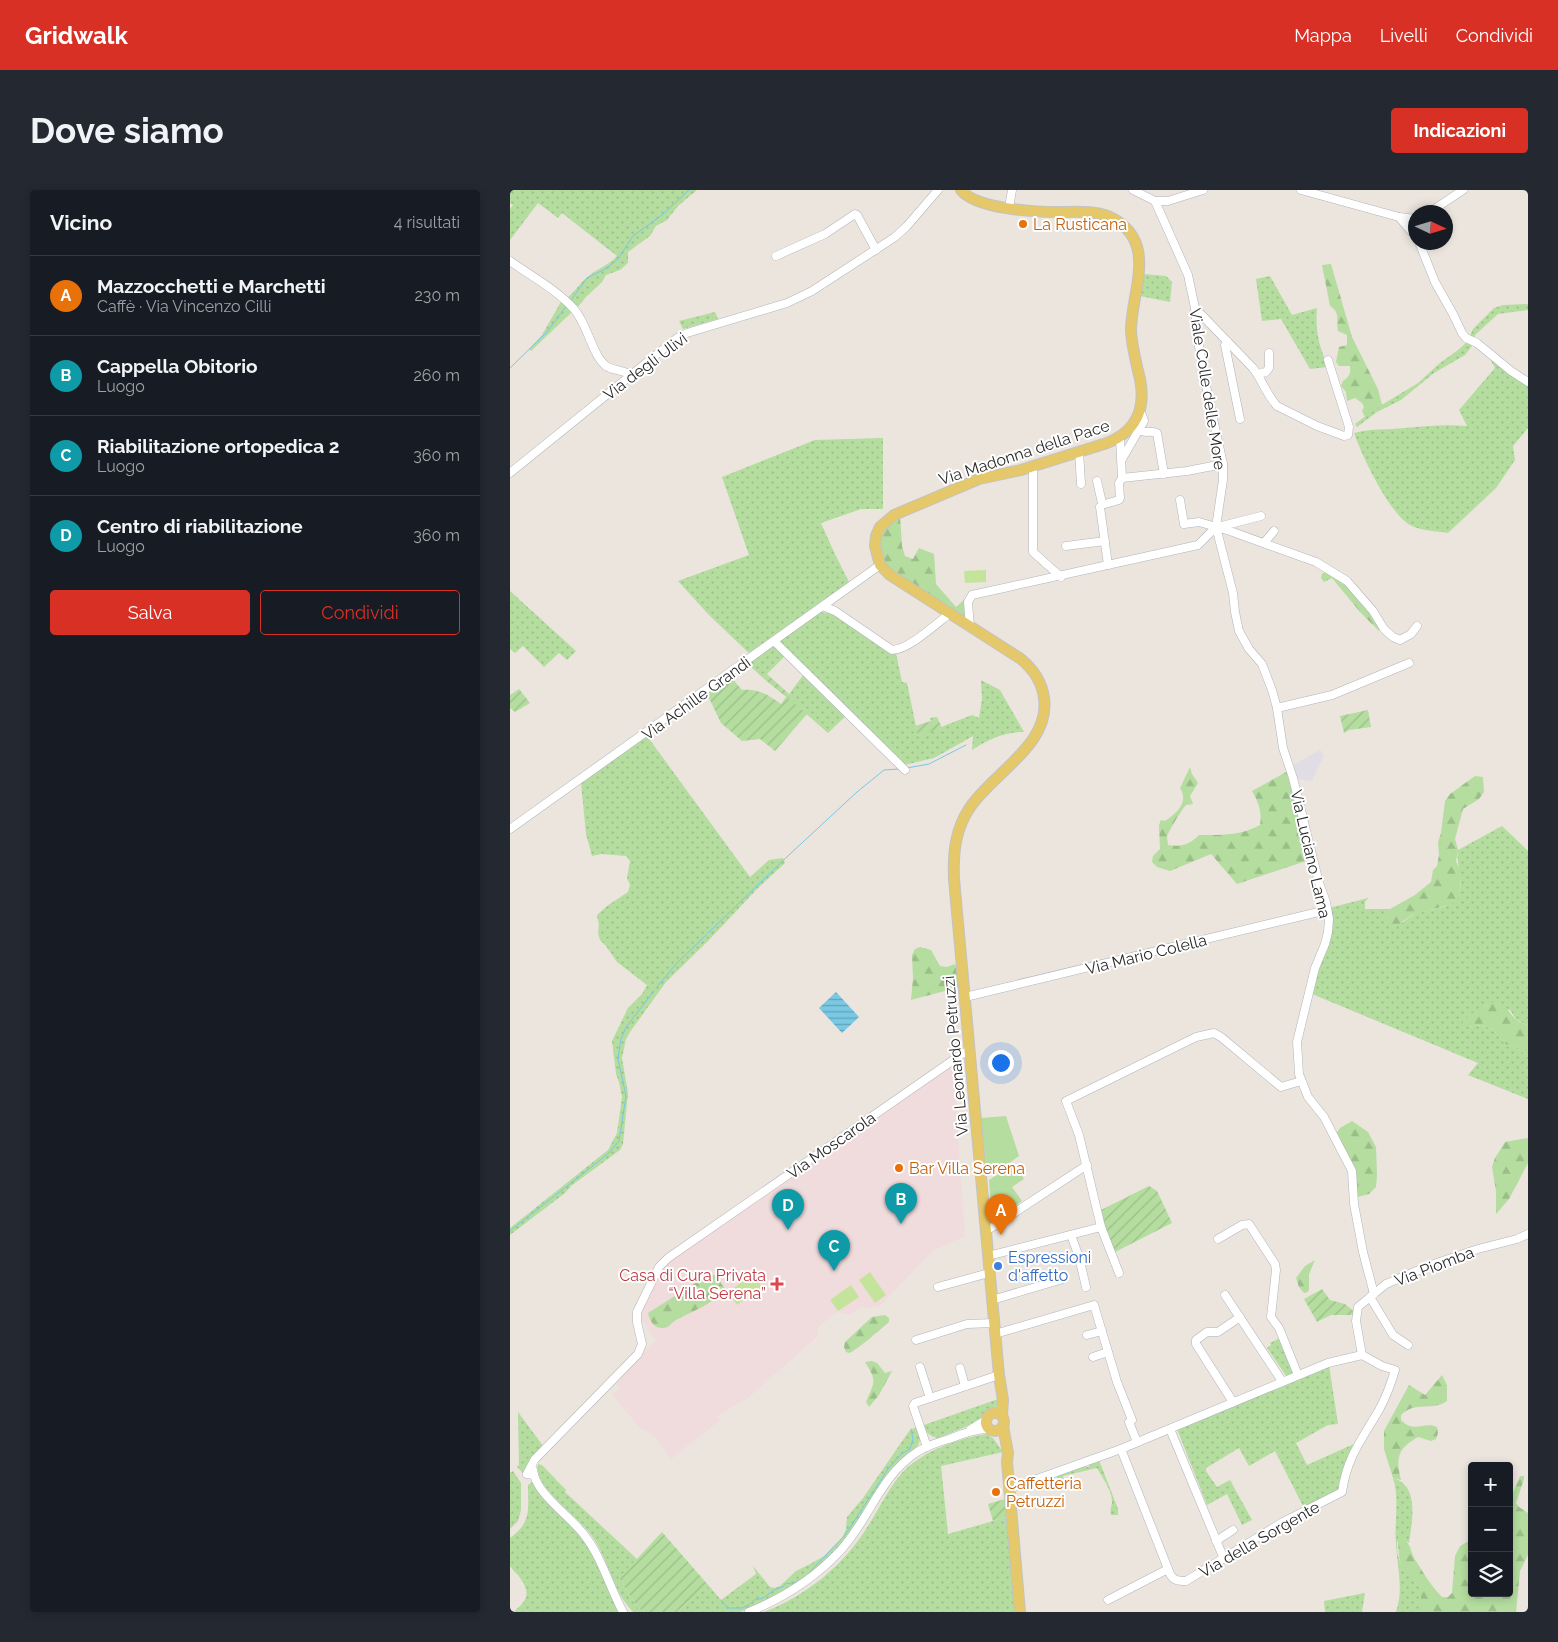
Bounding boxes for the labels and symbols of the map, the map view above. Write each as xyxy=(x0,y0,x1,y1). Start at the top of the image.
north arrow xyxy=(1408,205,1453,250)
place label: La Rusticana xyxy=(1033,215,1127,234)
marker: La Rusticana xyxy=(1017,218,1029,230)
street label: Viale Colle delle More xyxy=(1185,307,1230,471)
street label: Via degli Ulivi xyxy=(600,329,691,404)
street label: Via Madonna della Pace xyxy=(936,416,1112,489)
street label: Via Achille Grandi xyxy=(638,653,754,744)
street label: Via Luciano Lama xyxy=(1286,788,1335,920)
street label: Via Mario Colella xyxy=(1084,930,1209,979)
street label: Via Leonardo Petruzzi xyxy=(939,975,972,1137)
your location xyxy=(988,1050,1014,1076)
street label: Via Moscarola xyxy=(783,1108,879,1183)
place label: Bar Villa Serena xyxy=(909,1159,1025,1178)
marker: Bar Villa Serena xyxy=(893,1162,905,1174)
pin: B xyxy=(885,1183,917,1224)
pin: D xyxy=(772,1189,804,1230)
pin: A xyxy=(985,1194,1017,1235)
pin: C xyxy=(818,1230,850,1271)
street label: Via Piomba xyxy=(1392,1243,1477,1290)
place label: Espressioni d'affetto xyxy=(1008,1248,1091,1285)
marker: Espressioni d'affetto xyxy=(992,1260,1004,1272)
place label: Casa di Cura Privata “Villa Serena” xyxy=(619,1266,766,1303)
marker: Casa di Cura Privata “Villa Serena” xyxy=(770,1277,784,1291)
place label: Caffetteria Petruzzi xyxy=(1006,1474,1082,1511)
marker: Caffetteria Petruzzi xyxy=(990,1486,1002,1498)
street label: Via della Sorgente xyxy=(1196,1497,1323,1582)

